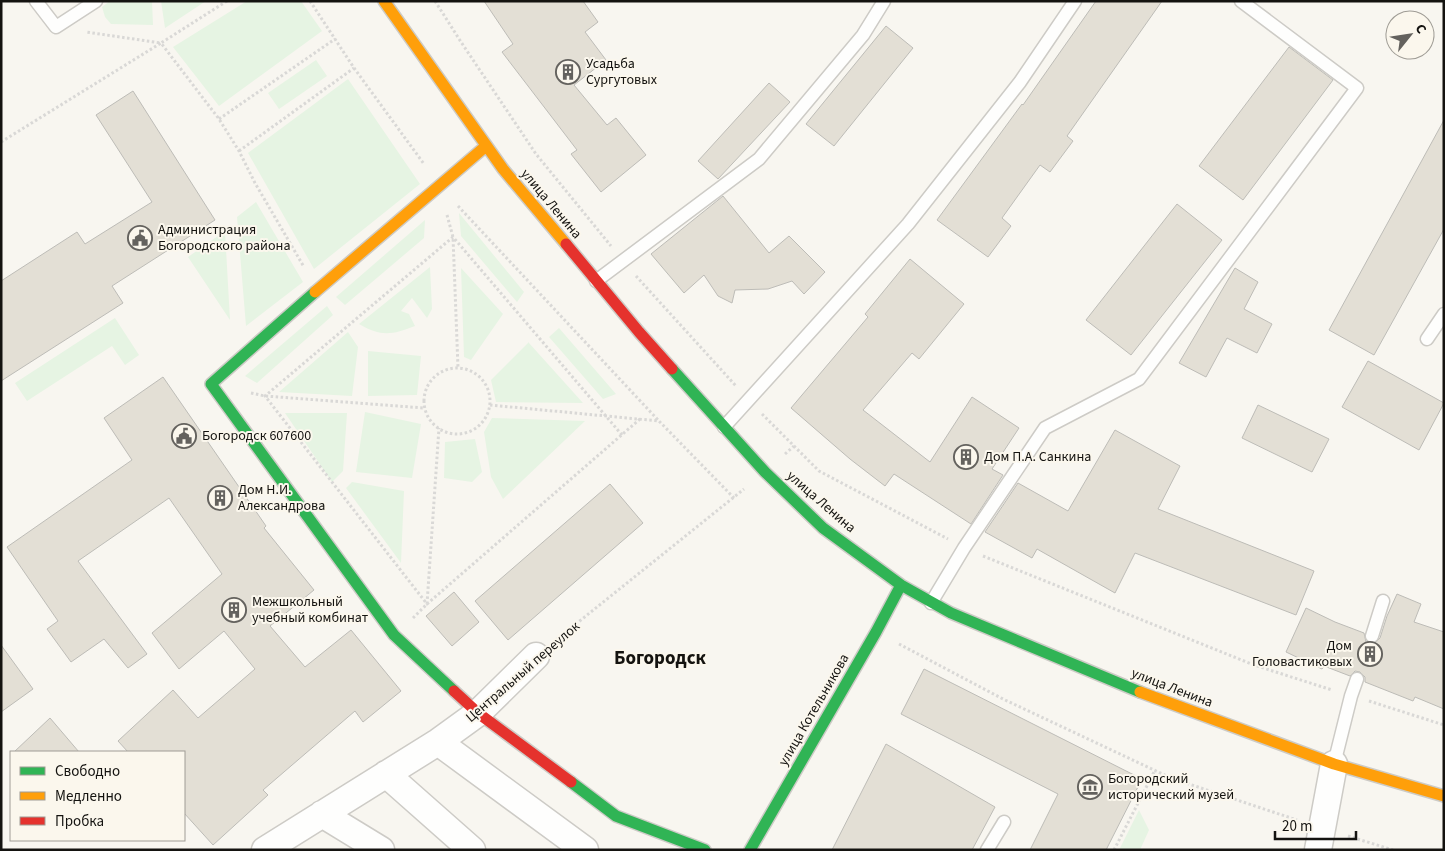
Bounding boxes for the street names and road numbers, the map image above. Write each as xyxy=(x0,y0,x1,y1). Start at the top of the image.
street label: улица Ленина xyxy=(516,165,586,243)
street label: улица Ленина xyxy=(782,466,860,538)
street label: Центральный переулок xyxy=(462,617,584,727)
street label: улица Котельникова xyxy=(774,650,854,770)
street label: улица Ленина xyxy=(1128,663,1216,713)

